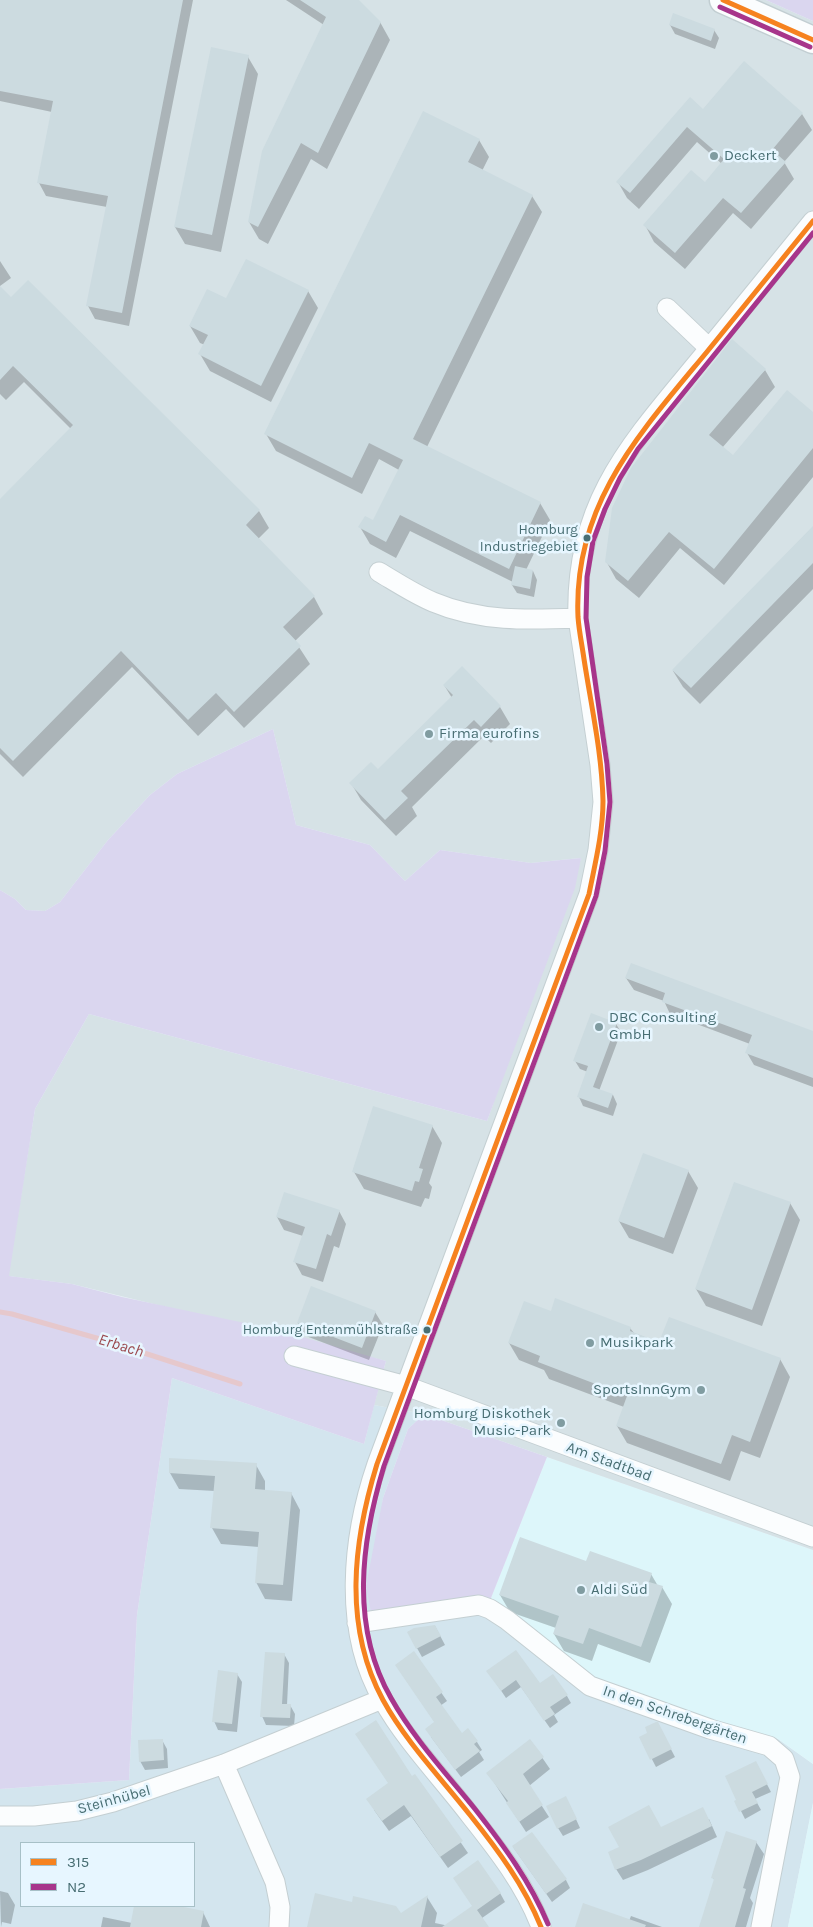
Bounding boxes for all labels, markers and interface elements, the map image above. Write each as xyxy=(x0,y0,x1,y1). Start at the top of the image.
place label: Deckert xyxy=(724,147,777,165)
marker: Deckert xyxy=(708,150,720,162)
place label: Homburg Industriegebiet xyxy=(480,522,578,554)
marker: Homburg Industriegebiet xyxy=(582,533,592,543)
place label: Firma eurofins xyxy=(439,725,540,743)
marker: Firma eurofins xyxy=(423,728,435,740)
place label: DBC Consulting GmbH xyxy=(609,1009,716,1044)
marker: DBC Consulting GmbH xyxy=(593,1021,605,1033)
place label: Homburg Entenmühlstraße xyxy=(243,1322,418,1338)
marker: Homburg Entenmühlstraße xyxy=(422,1325,432,1335)
water label: Erbach xyxy=(96,1330,146,1362)
place label: Musikpark xyxy=(600,1334,673,1352)
marker: Musikpark xyxy=(584,1337,596,1349)
place label: SportsInnGym xyxy=(593,1381,691,1399)
marker: SportsInnGym xyxy=(695,1384,707,1396)
place label: Homburg Diskothek Music-Park xyxy=(414,1405,551,1440)
marker: Homburg Diskothek Music-Park xyxy=(555,1417,567,1429)
street label: Am Stadtbad xyxy=(564,1438,654,1486)
place label: Aldi Süd xyxy=(591,1581,648,1599)
marker: Aldi Süd xyxy=(575,1584,587,1596)
street label: In den Schrebergärten xyxy=(601,1682,749,1748)
street label: Steinhübel xyxy=(76,1782,152,1818)
legend xyxy=(20,1842,195,1907)
text: 315 xyxy=(67,1853,89,1871)
text: N2 xyxy=(67,1878,86,1896)

